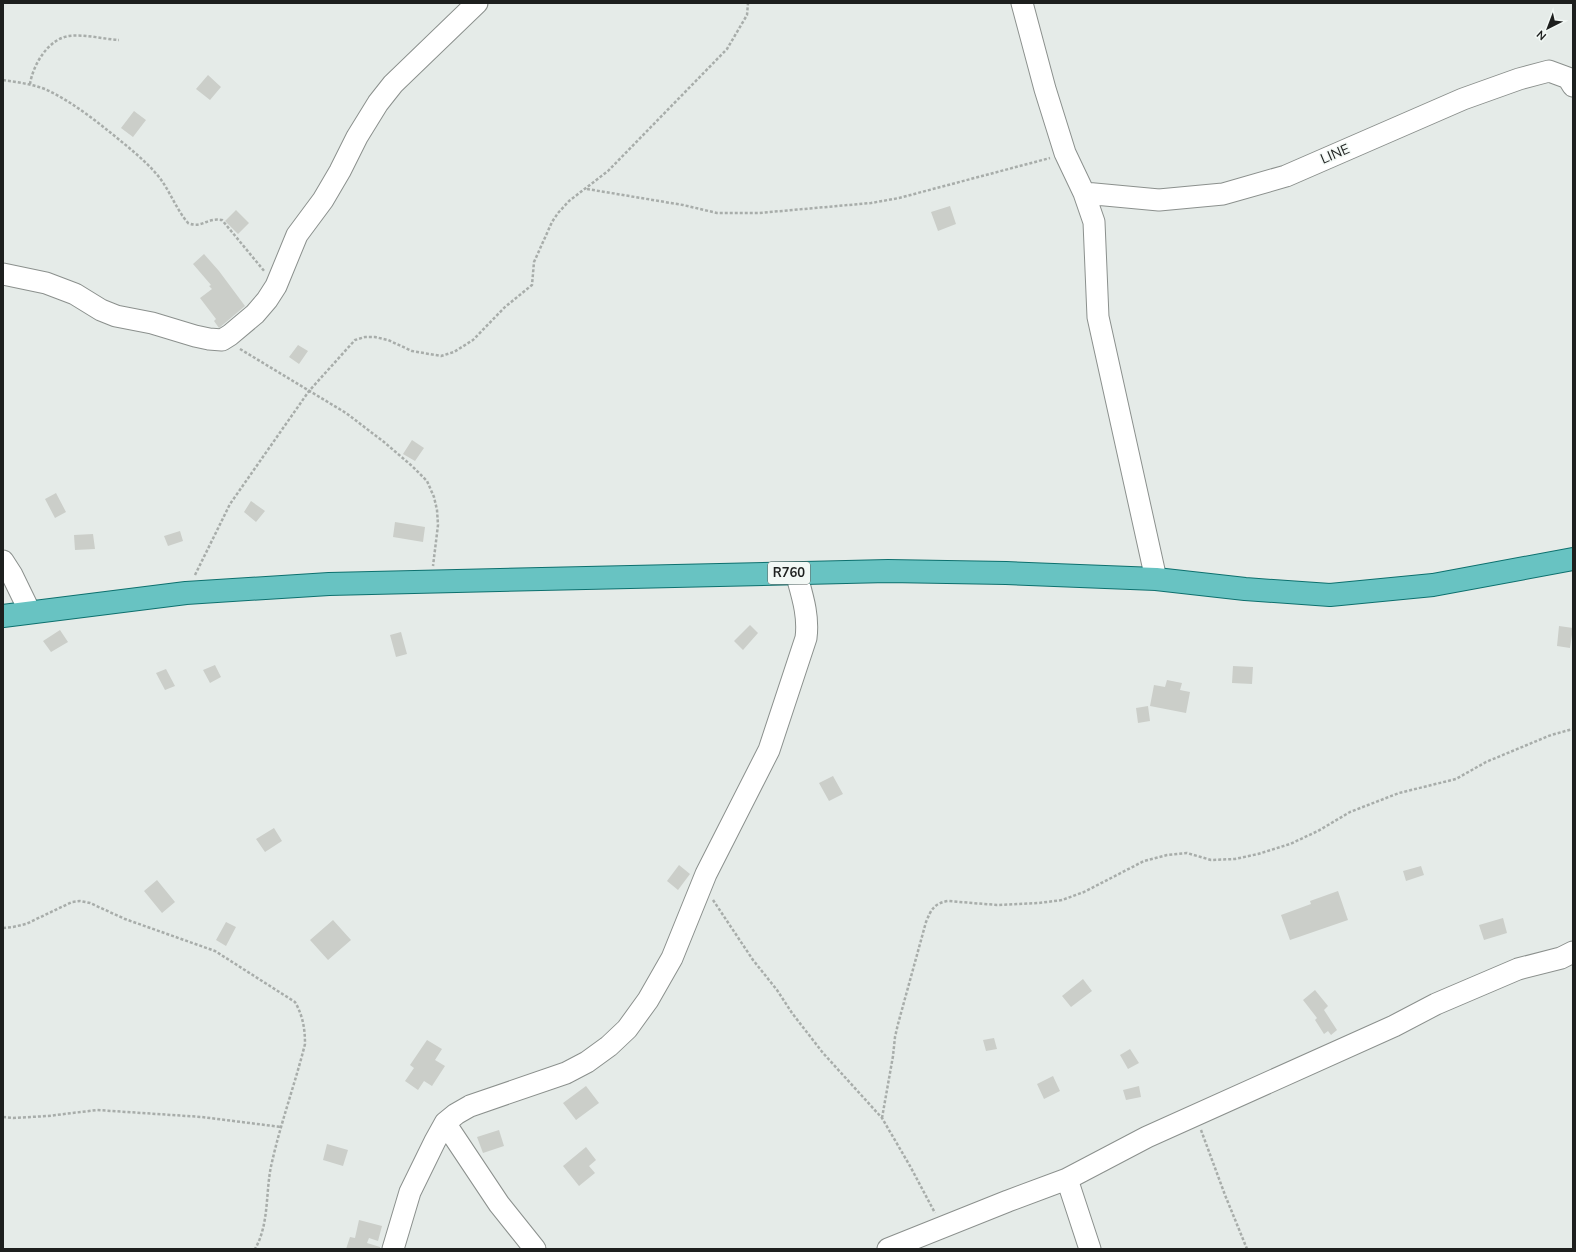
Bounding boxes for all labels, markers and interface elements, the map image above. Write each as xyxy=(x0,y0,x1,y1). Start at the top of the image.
north arrow xyxy=(1528,8,1568,48)
text: N xyxy=(1534,27,1550,43)
street label: LINE xyxy=(1318,139,1352,169)
road number: R760 xyxy=(768,562,810,584)

